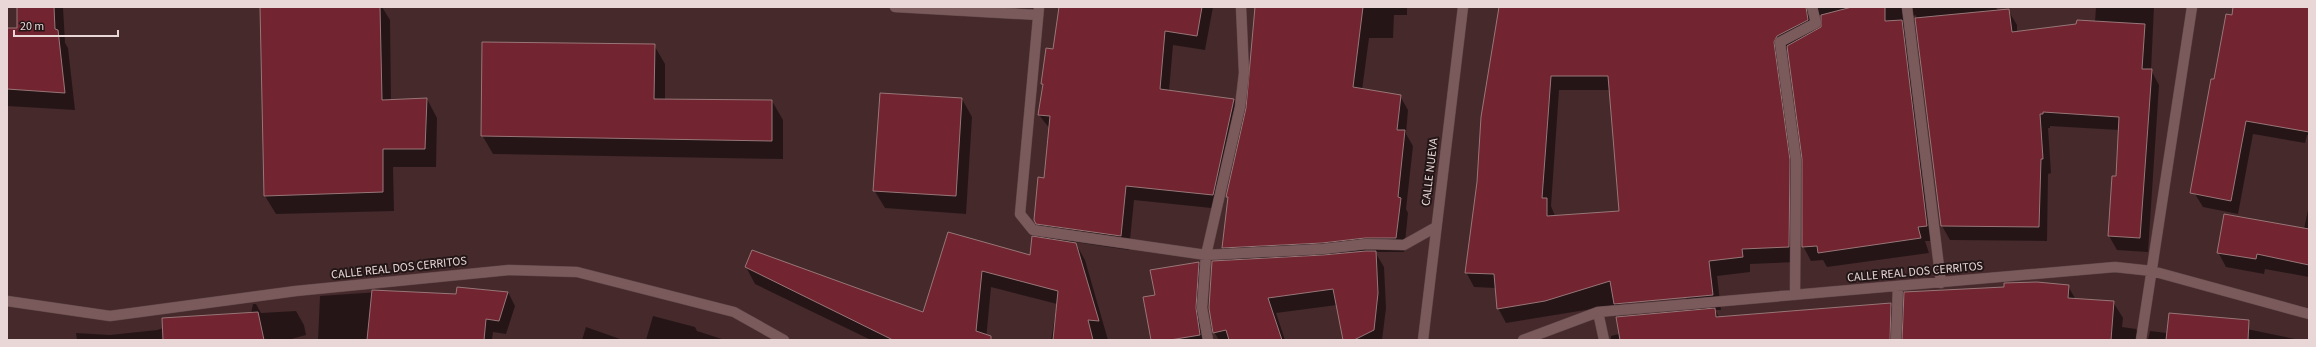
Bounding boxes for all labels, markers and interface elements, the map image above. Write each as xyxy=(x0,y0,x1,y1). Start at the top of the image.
scale bar xyxy=(14,12,118,38)
text: 20 m xyxy=(20,18,44,35)
street label: CALLE NUEVA xyxy=(1417,137,1443,207)
street label: CALLE REAL DOS CERRITOS xyxy=(330,252,468,284)
street label: CALLE REAL DOS CERRITOS xyxy=(1846,258,1984,286)

